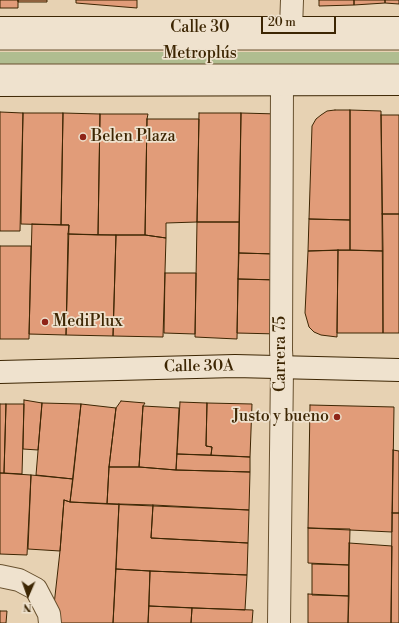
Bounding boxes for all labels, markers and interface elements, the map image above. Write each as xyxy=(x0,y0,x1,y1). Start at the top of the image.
scale bar xyxy=(263,8,338,34)
text: 20 m xyxy=(268,15,296,30)
street label: Calle 30 xyxy=(170,18,230,38)
street label: Metroplús xyxy=(163,44,237,64)
place label: Belen Plaza xyxy=(91,127,176,147)
marker: Belen Plaza xyxy=(78,132,88,142)
place label: MediPlux xyxy=(53,312,122,332)
street label: Carrera 75 xyxy=(271,316,291,392)
marker: MediPlux xyxy=(40,317,50,327)
street label: Calle 30A xyxy=(164,357,234,377)
place label: Justo y bueno xyxy=(232,407,329,427)
marker: Justo y bueno xyxy=(332,412,342,422)
north arrow xyxy=(8,575,48,615)
text: N xyxy=(23,600,32,614)

